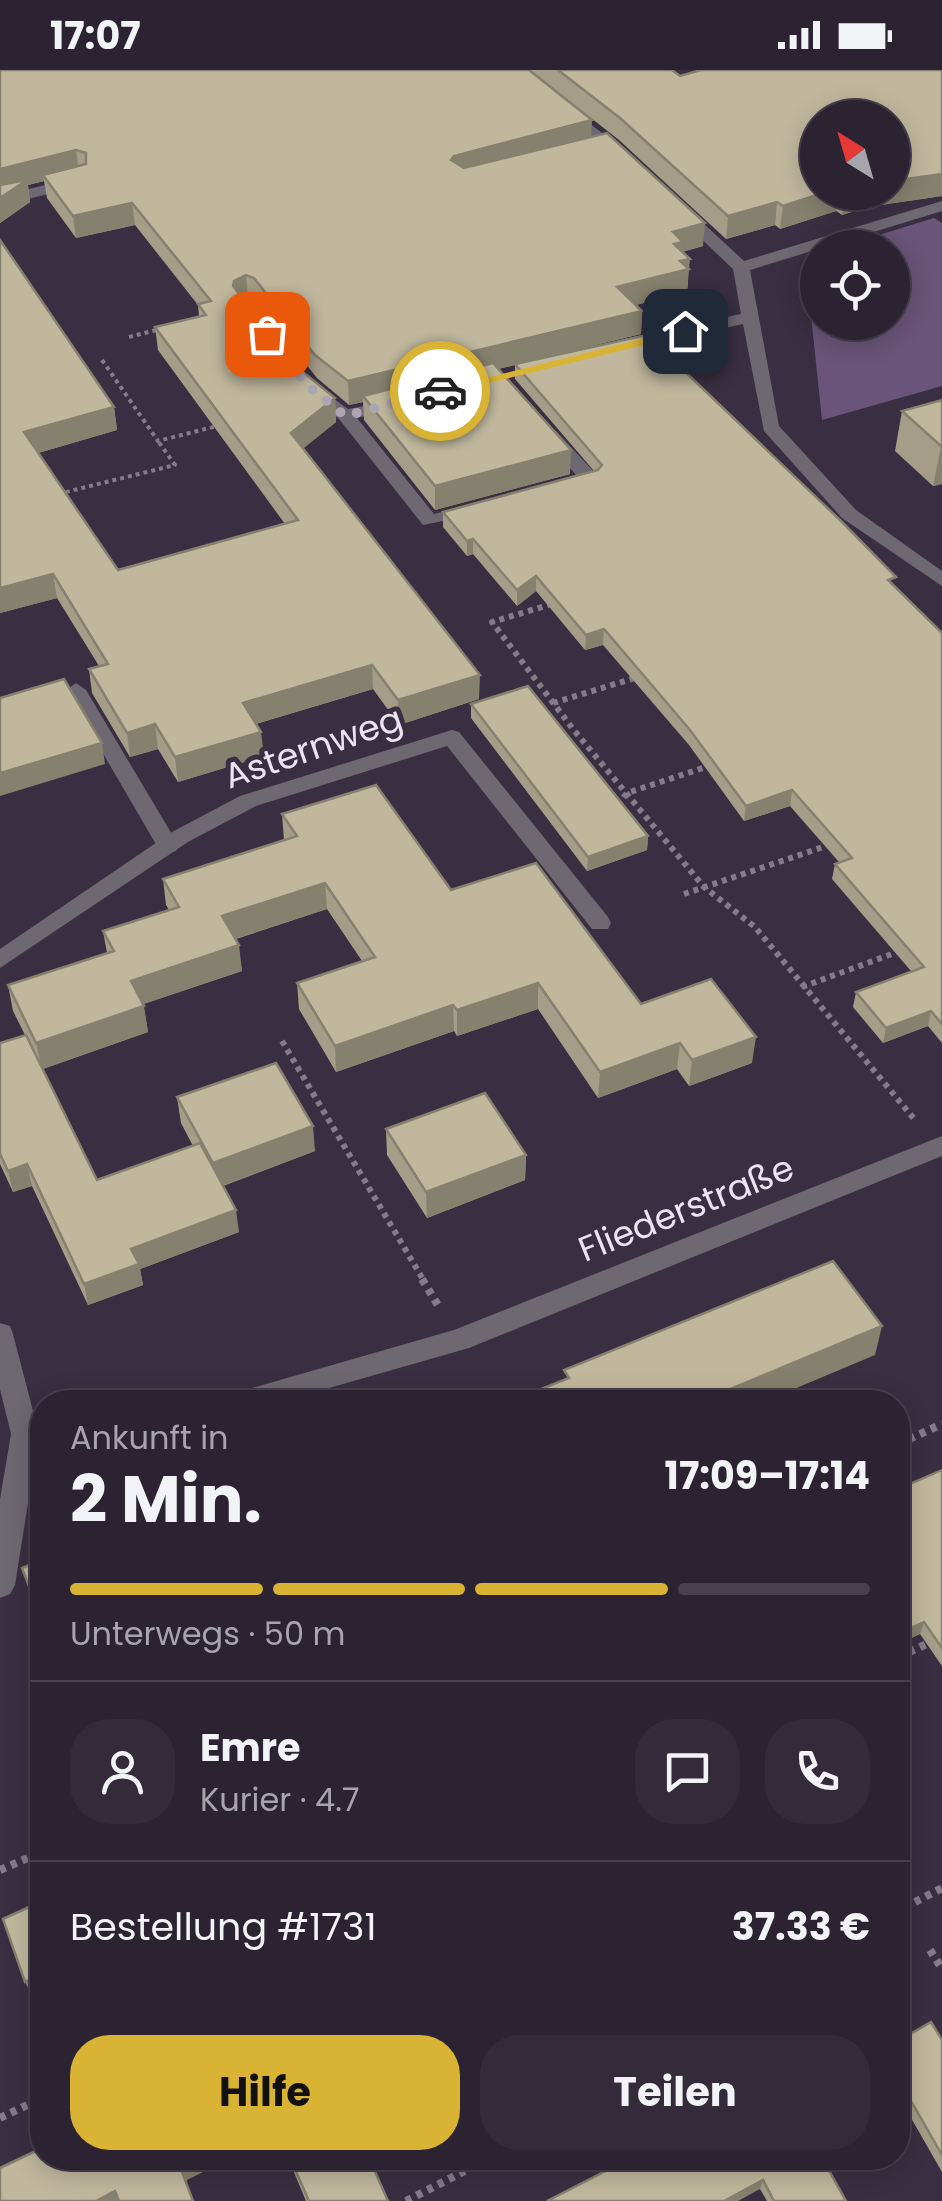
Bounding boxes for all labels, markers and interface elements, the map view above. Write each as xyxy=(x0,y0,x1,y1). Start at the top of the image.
text: 17:07 xyxy=(50,9,141,62)
north arrow xyxy=(800,100,910,210)
map controls xyxy=(800,100,910,340)
button: locate xyxy=(800,230,910,340)
pin xyxy=(643,289,728,374)
pin xyxy=(225,292,310,377)
icon: home xyxy=(658,304,713,359)
icon: bag xyxy=(240,307,295,362)
courier xyxy=(390,341,490,441)
icon: car xyxy=(413,364,468,419)
street label: Asternweg xyxy=(217,694,409,800)
street label: Fliederstraße xyxy=(571,1143,801,1273)
text: Ankunft in xyxy=(70,1415,229,1460)
text: 17:09–17:14 xyxy=(665,1449,870,1502)
text: 2 Min. xyxy=(70,1454,262,1545)
text: Unterwegs · 50 m xyxy=(70,1611,346,1656)
button: person xyxy=(70,1719,175,1824)
button: chat xyxy=(635,1719,740,1824)
button: phone xyxy=(765,1719,870,1824)
text: Emre xyxy=(200,1721,300,1774)
text: Kurier · 4.7 xyxy=(200,1777,359,1822)
text: Bestellung #1731 xyxy=(70,1900,377,1953)
text: 37.33 € xyxy=(732,1900,870,1953)
button: Hilfe xyxy=(70,2035,460,2150)
button: Teilen xyxy=(480,2035,870,2150)

